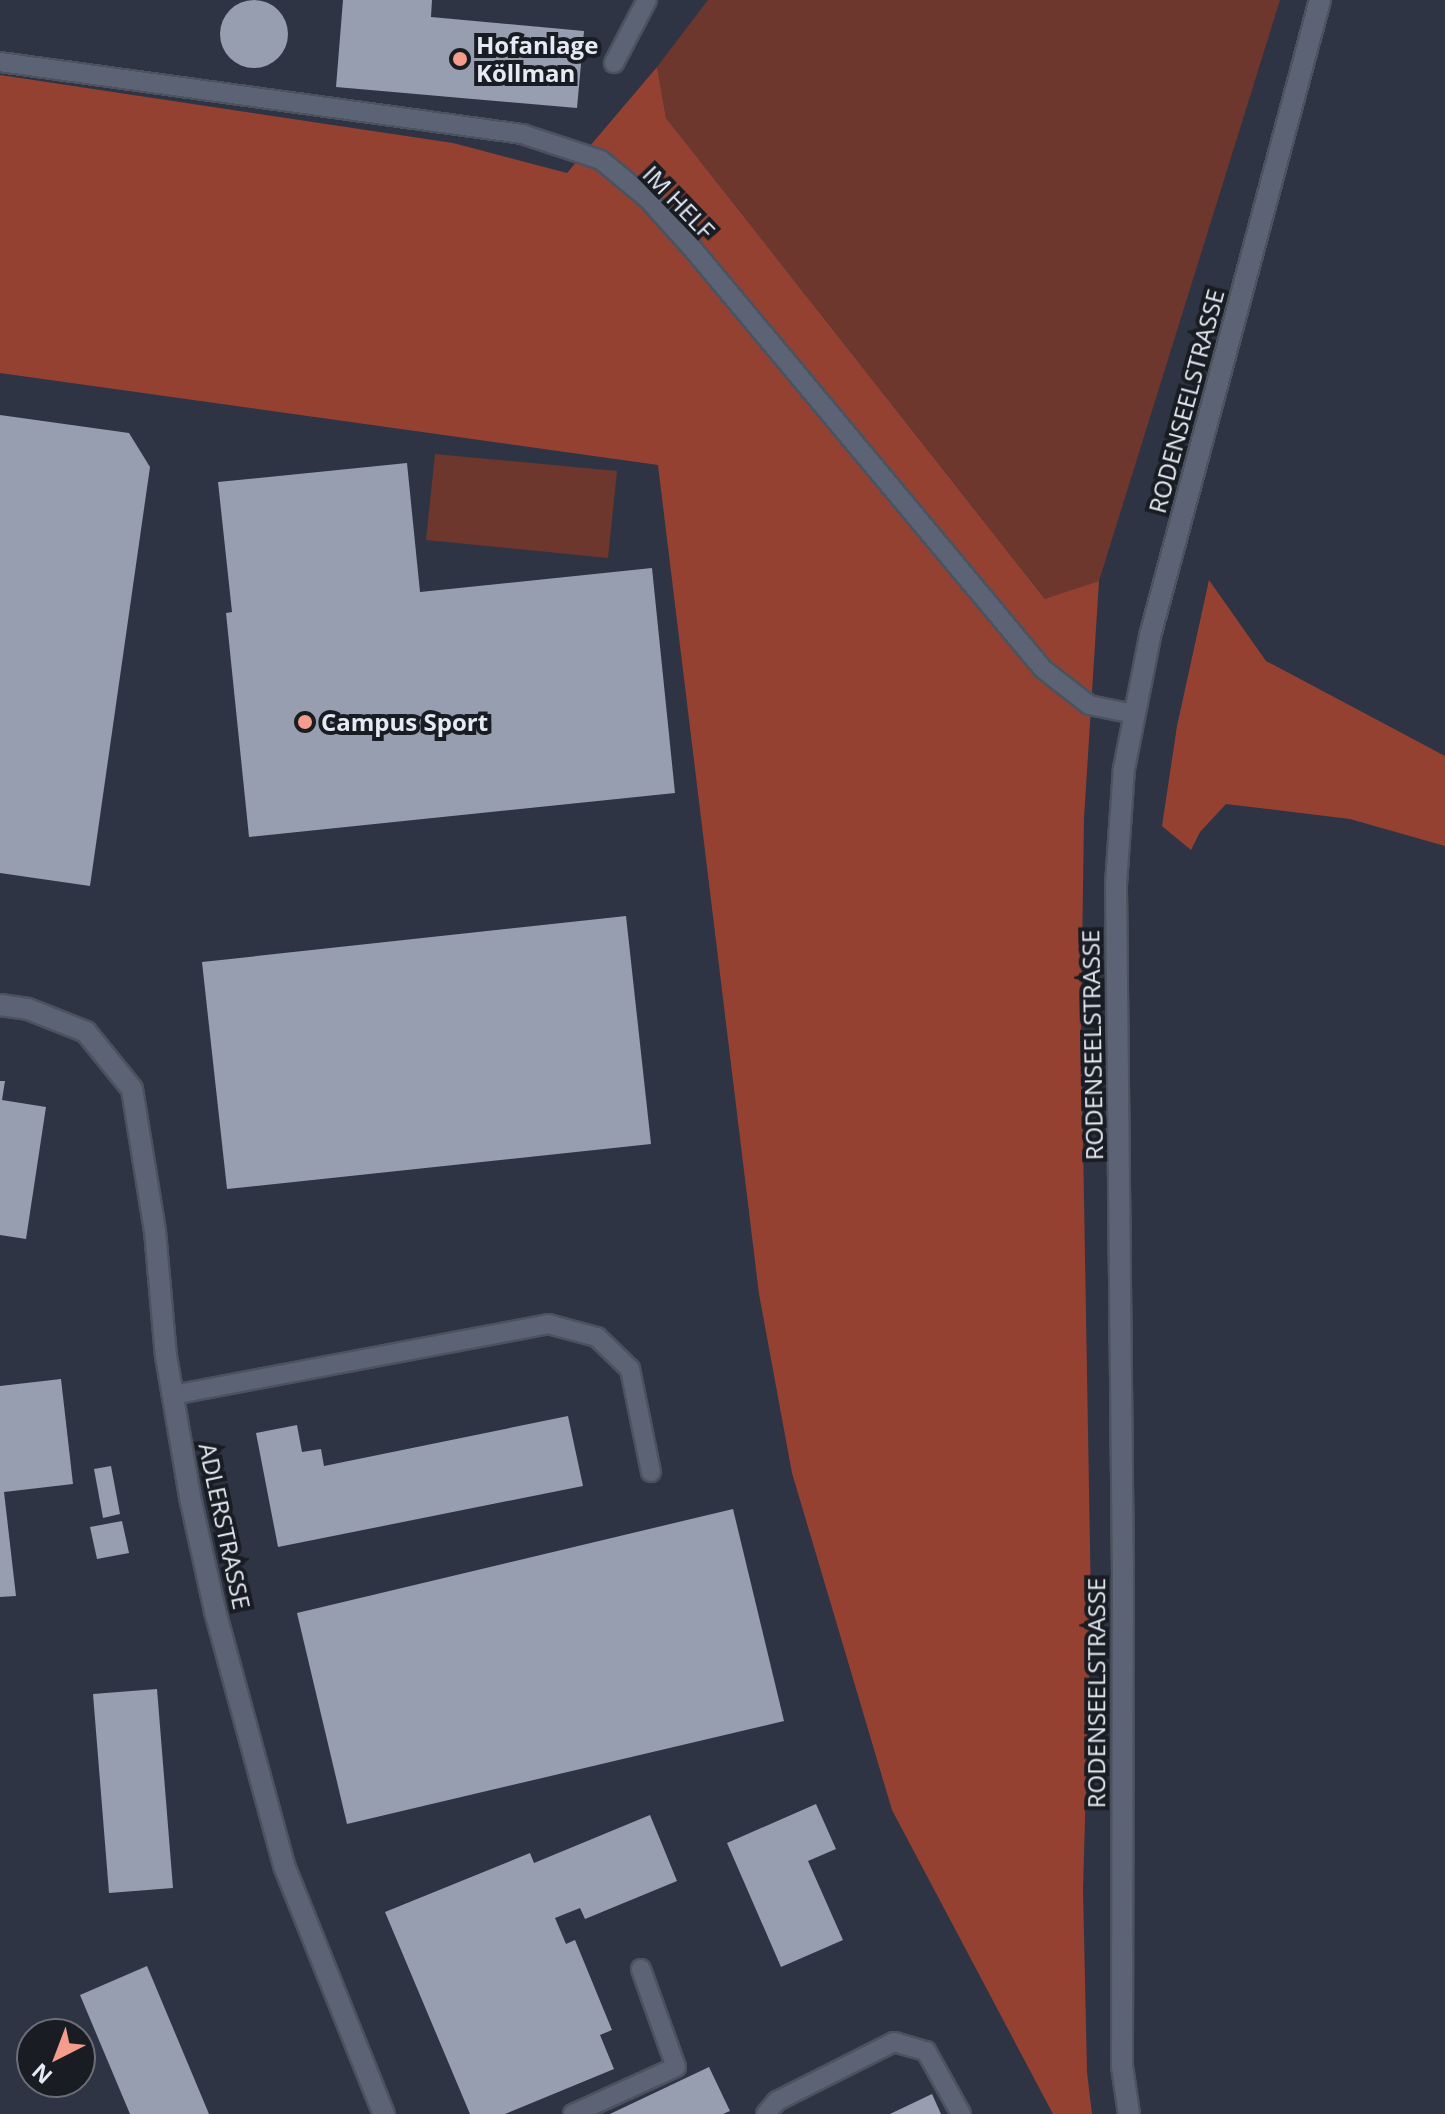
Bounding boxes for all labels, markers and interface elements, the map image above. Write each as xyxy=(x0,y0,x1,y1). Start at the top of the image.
place label: Hofanlage Köllman xyxy=(476,31,598,87)
marker: Hofanlage Köllman xyxy=(451,50,469,68)
street label: IM HELF xyxy=(637,159,721,245)
street label: RODENSEELSTRASSE xyxy=(1142,286,1230,516)
place label: Campus Sport xyxy=(321,708,488,736)
marker: Campus Sport xyxy=(296,713,314,731)
street label: RODENSEELSTRASSE xyxy=(1076,929,1108,1161)
street label: ADLERSTRASSE xyxy=(193,1440,257,1612)
street label: RODENSEELSTRASSE xyxy=(1082,1578,1110,1808)
north arrow xyxy=(16,2018,96,2098)
text: N xyxy=(25,2057,58,2091)

